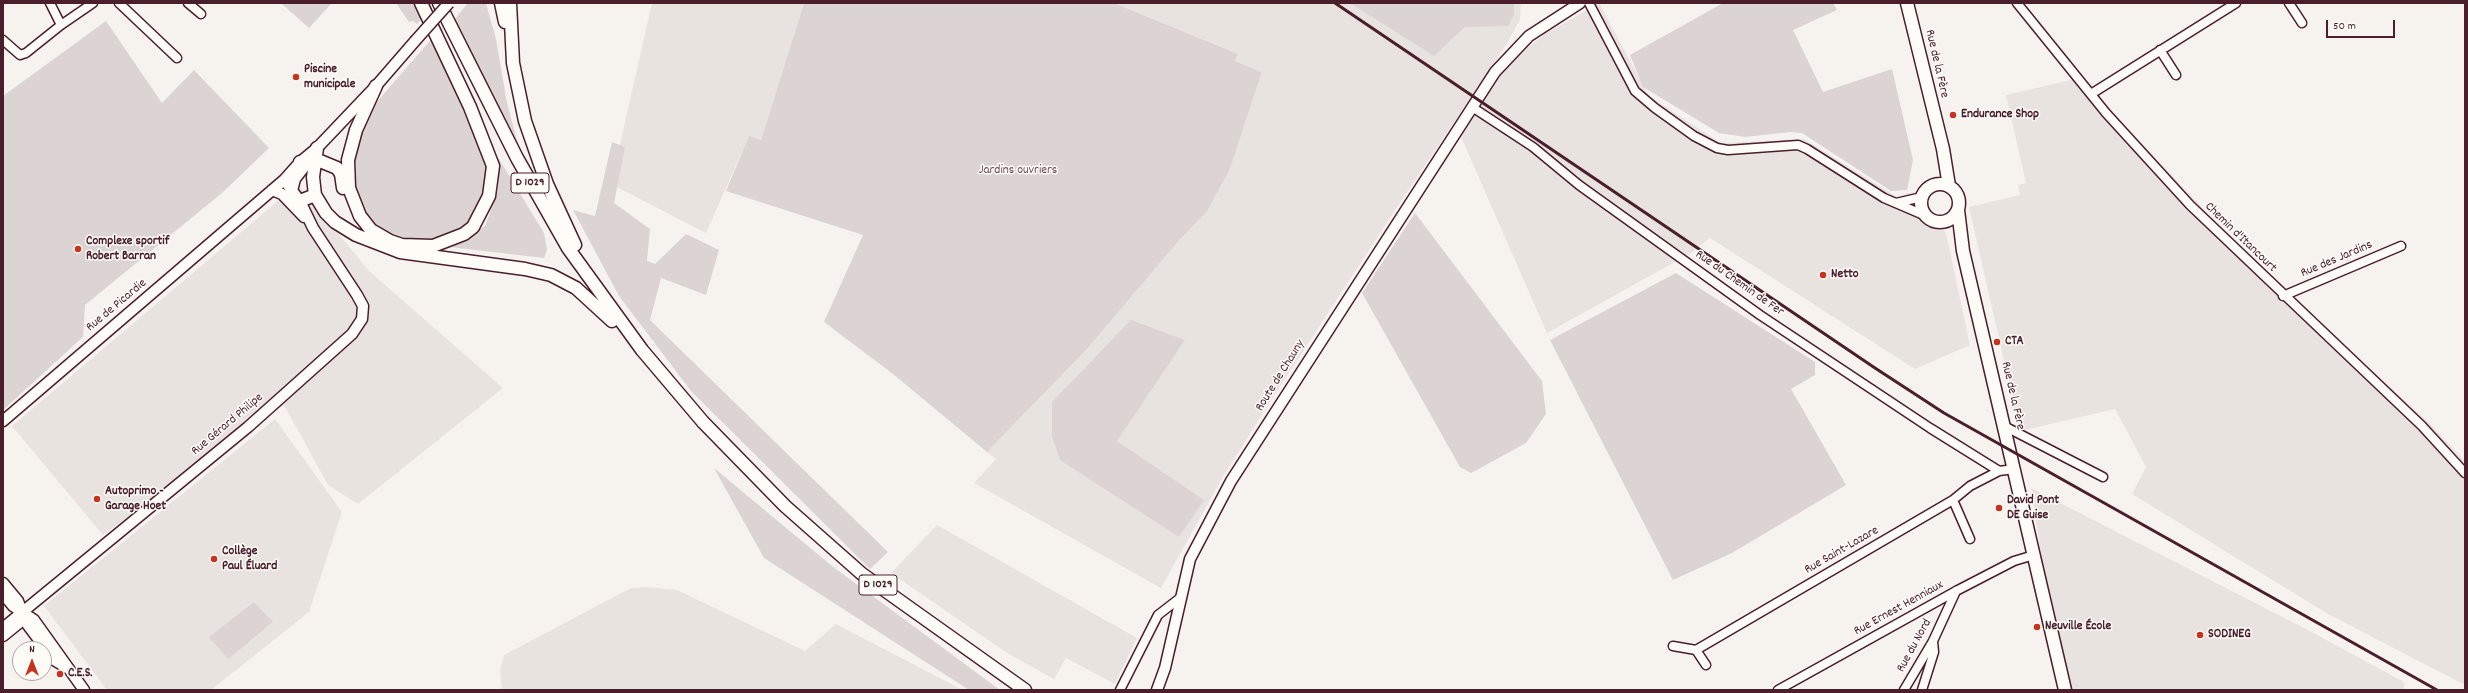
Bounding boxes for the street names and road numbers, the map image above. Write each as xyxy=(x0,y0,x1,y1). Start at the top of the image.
street label: Rue de la Fère xyxy=(1921,28,1951,100)
road number: D 1029 xyxy=(511,173,549,193)
street label: Chemin d'Itancourt xyxy=(2201,200,2279,276)
street label: Rue des Jardins xyxy=(2299,238,2375,282)
street label: Rue du Chemin de Fer xyxy=(1692,248,1786,320)
street label: Rue de Picardie xyxy=(84,276,150,336)
street label: Route de Chauny xyxy=(1253,337,1309,415)
street label: Rue de la Fère xyxy=(1997,360,2027,432)
street label: Rue Gérard Philipe xyxy=(189,390,267,460)
street label: Rue Saint-Lazare xyxy=(1802,523,1882,579)
road number: D 1029 xyxy=(859,575,897,595)
street label: Rue Ernest Henniaux xyxy=(1852,578,1946,640)
street label: Rue du Nord xyxy=(1894,617,1936,675)

